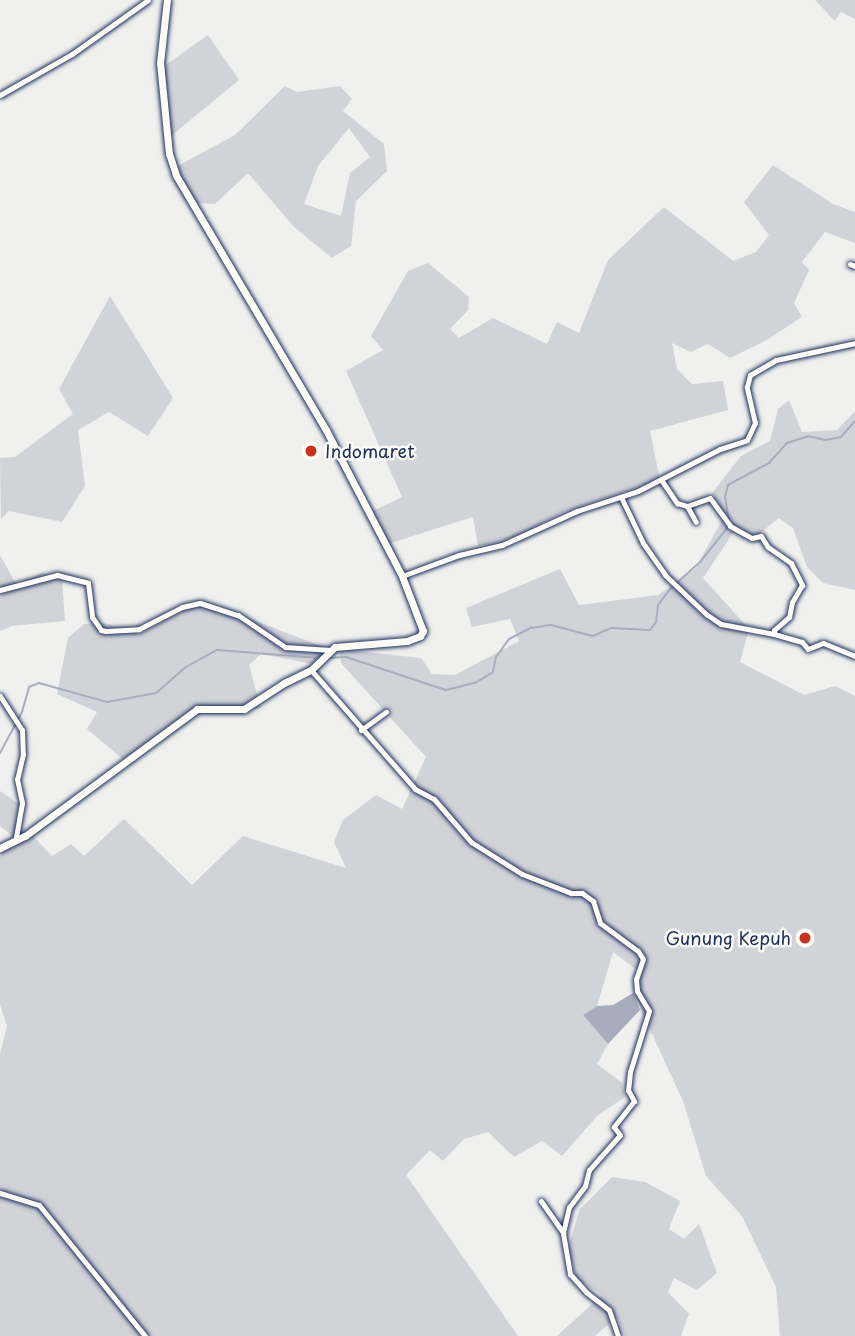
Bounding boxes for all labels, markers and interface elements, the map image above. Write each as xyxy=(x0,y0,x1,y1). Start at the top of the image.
place label: Indomaret xyxy=(325,440,415,462)
marker: Indomaret xyxy=(303,443,319,459)
place label: Gunung Kepuh xyxy=(664,927,791,949)
marker: Gunung Kepuh xyxy=(797,930,813,946)

